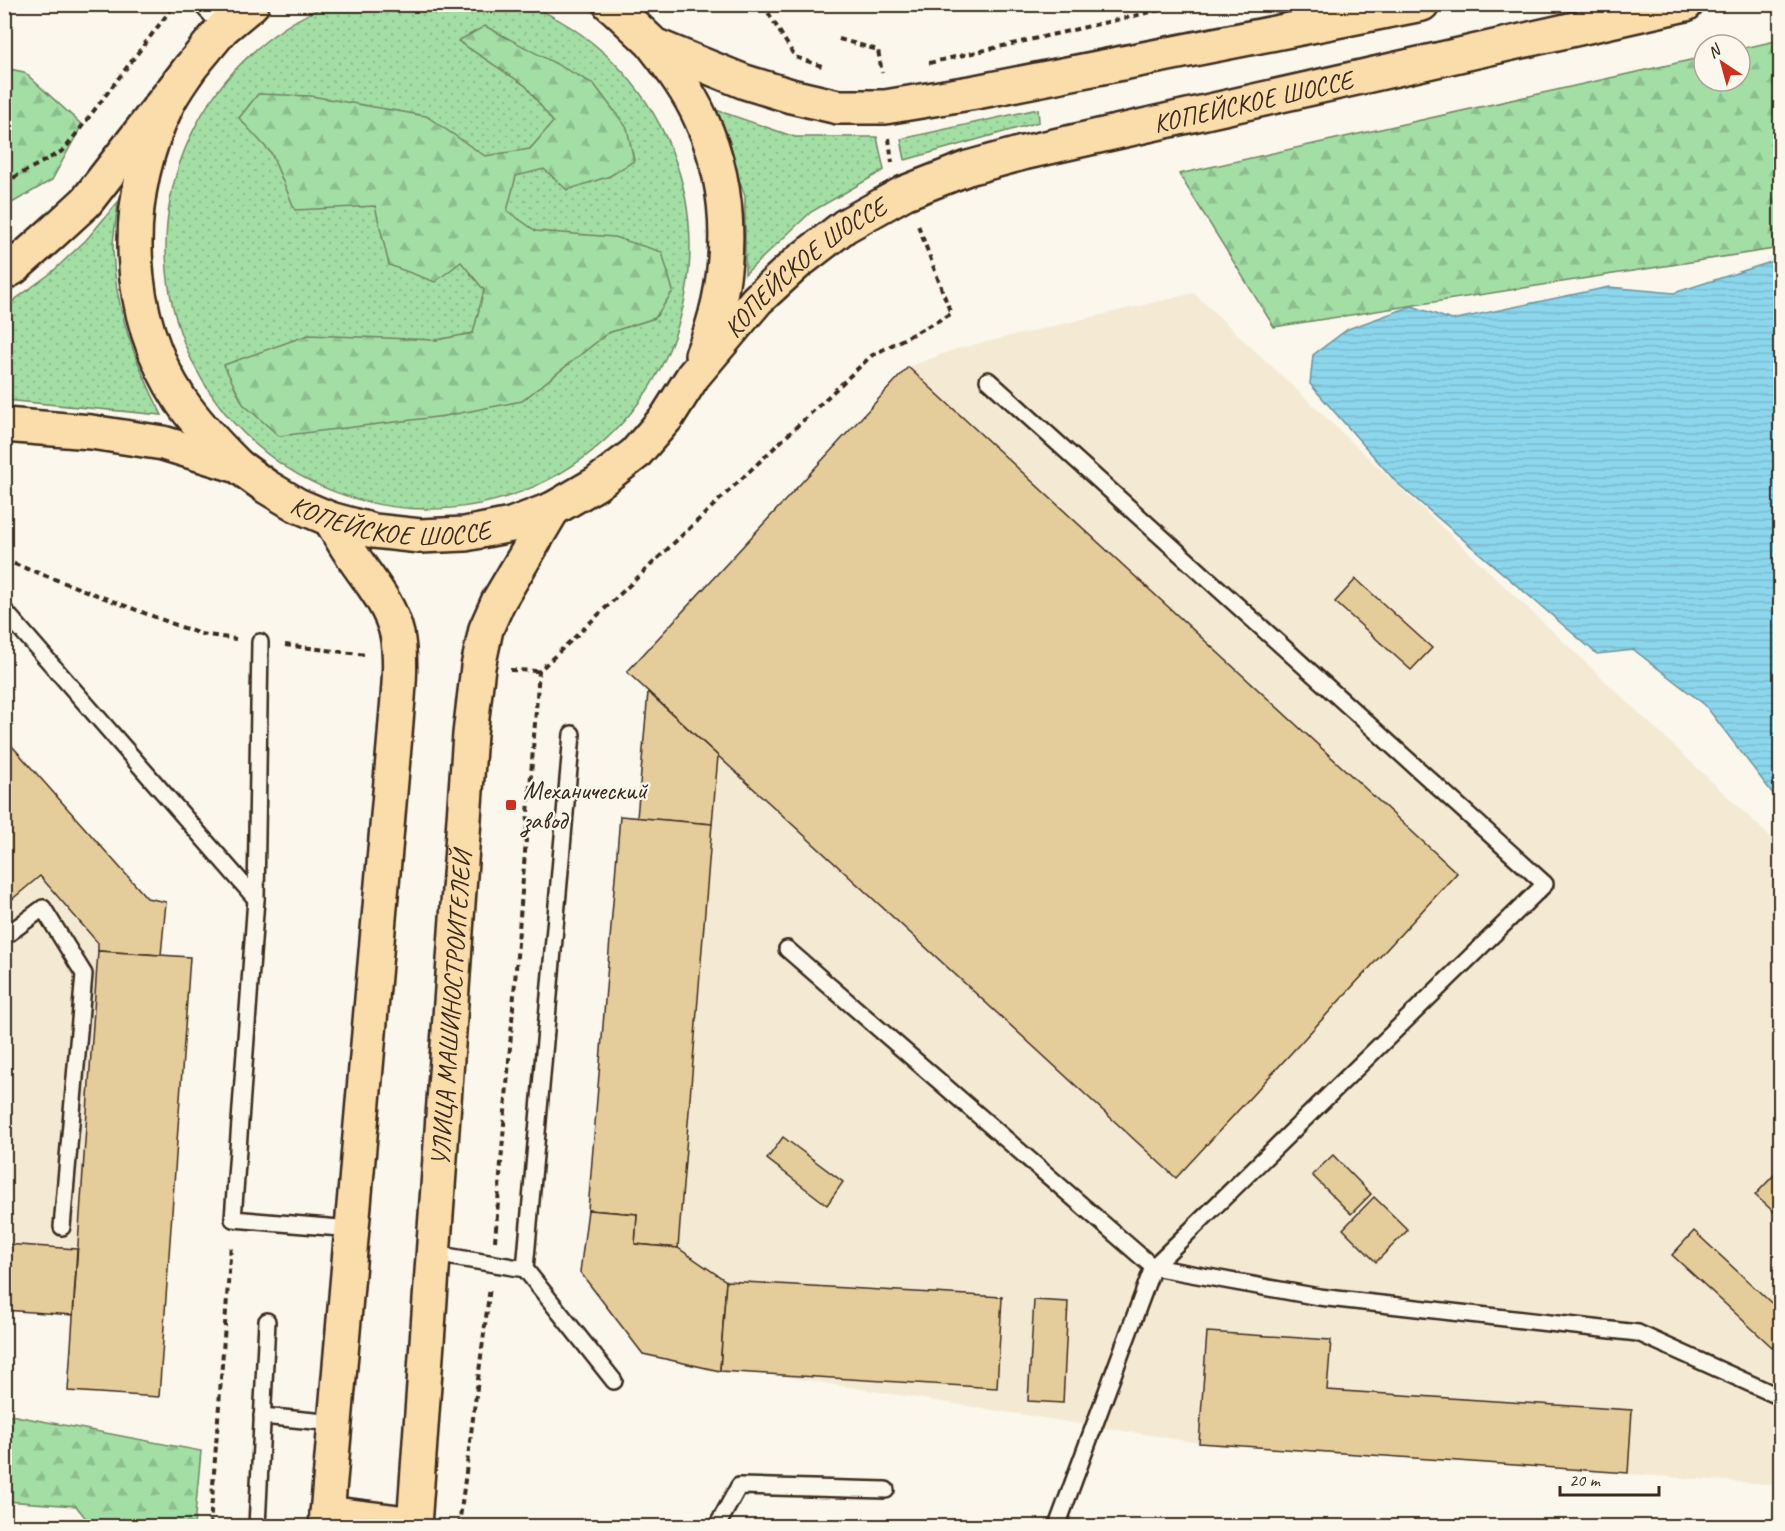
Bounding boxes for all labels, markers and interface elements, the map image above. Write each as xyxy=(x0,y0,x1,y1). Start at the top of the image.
north arrow xyxy=(1692,33,1752,93)
text: N xyxy=(1704,39,1726,63)
street label: КОПЕЙСКОЕ ШОССЕ xyxy=(1150,63,1359,140)
street label: КОПЕЙСКОЕ ШОССЕ xyxy=(717,189,895,344)
street label: КОПЕЙСКОЕ ШОССЕ xyxy=(286,488,496,553)
place label: Механический завод xyxy=(520,774,649,838)
marker: Механический завод xyxy=(504,798,518,812)
street label: УЛИЦА МАШИНОСТРОИТЕЛЕЙ xyxy=(424,845,479,1167)
scale bar xyxy=(1560,1459,1659,1497)
text: 20 m xyxy=(1569,1469,1602,1491)

